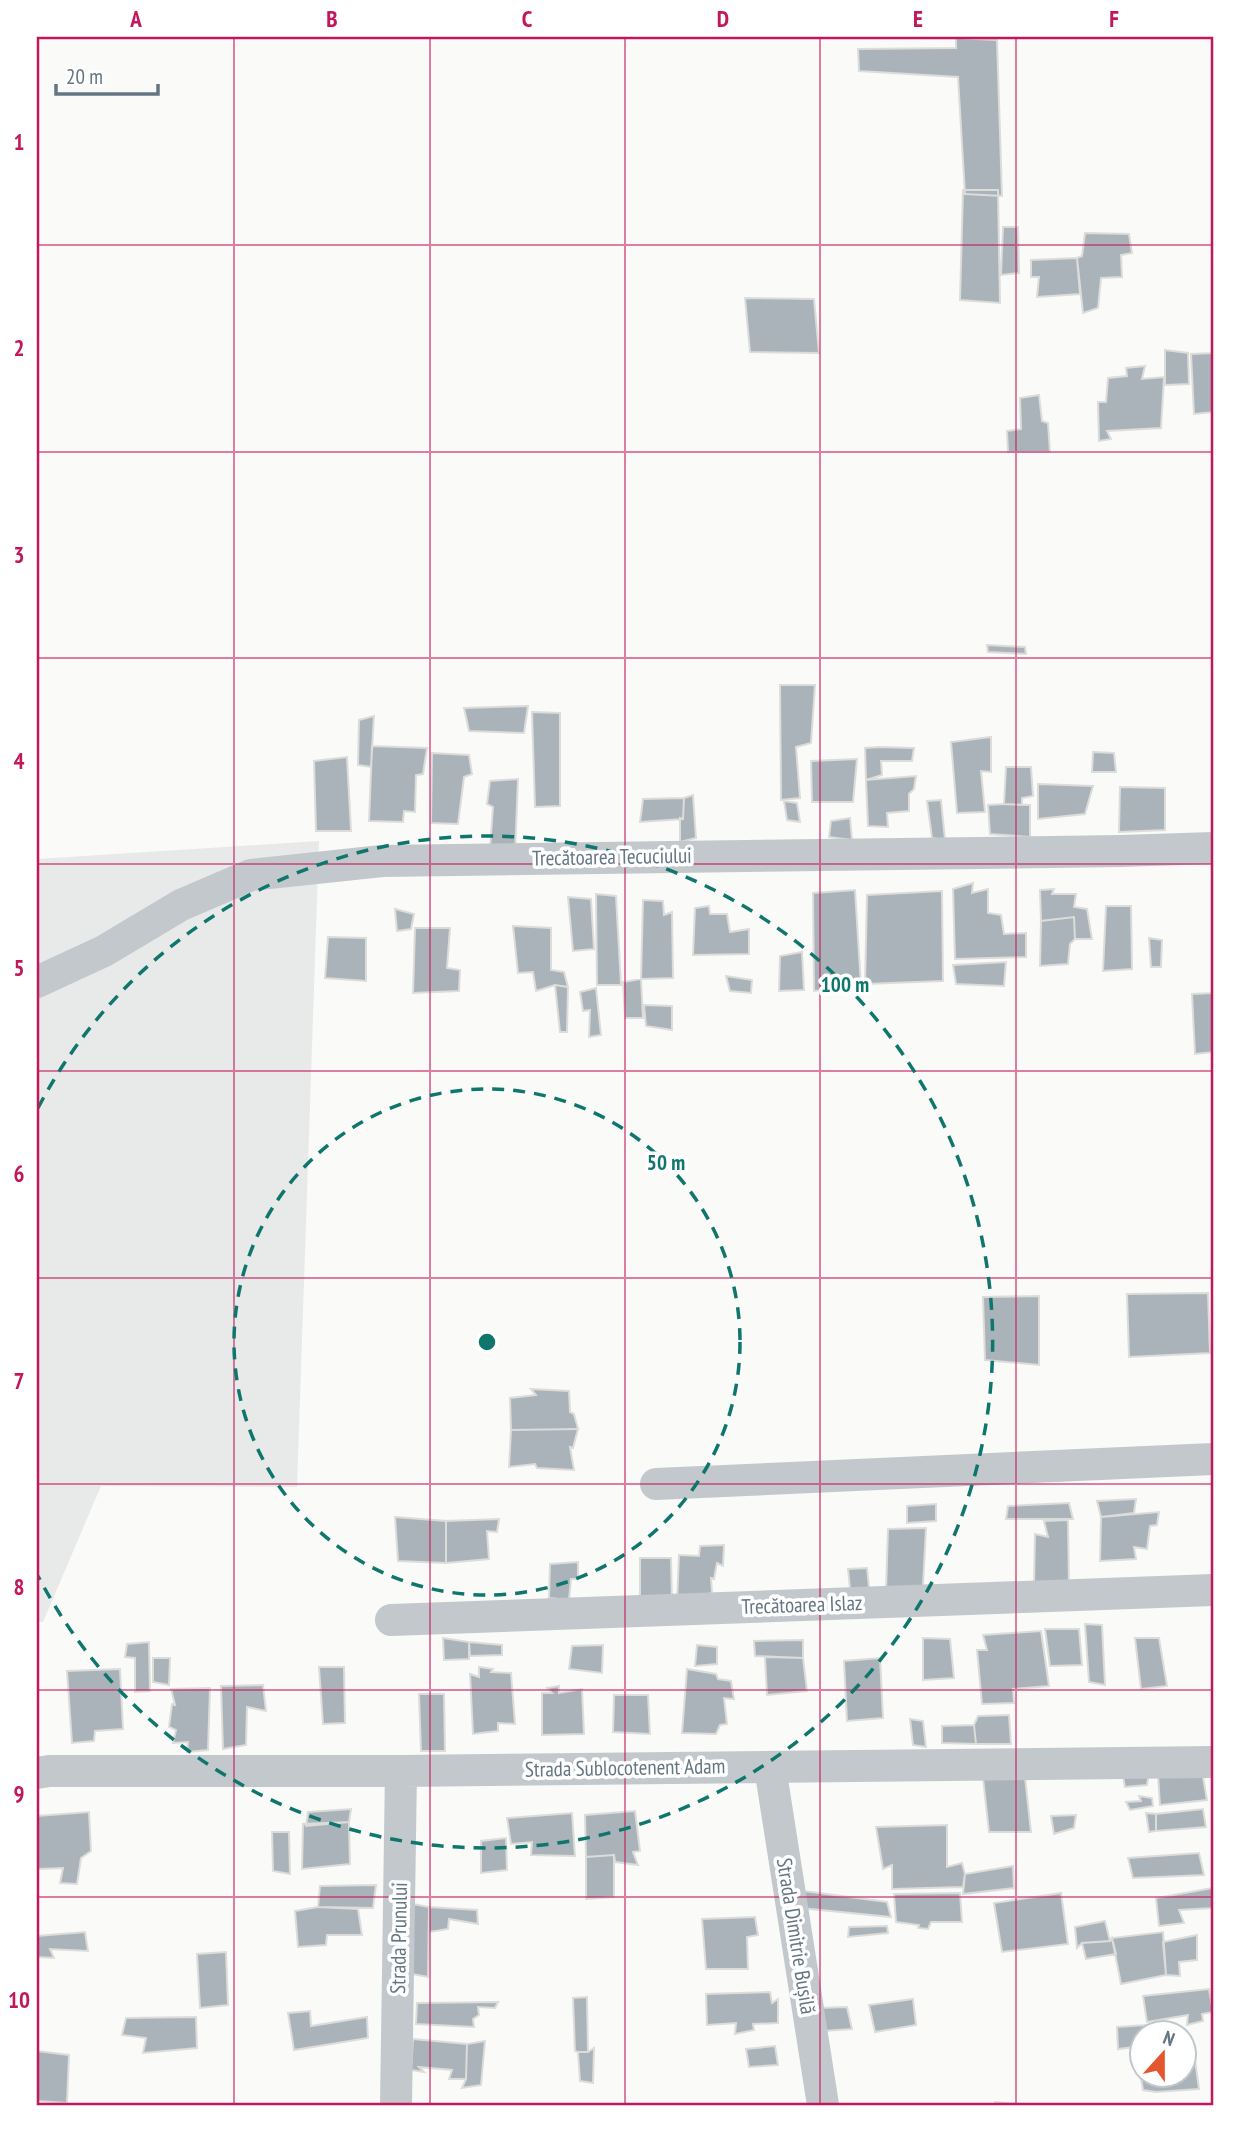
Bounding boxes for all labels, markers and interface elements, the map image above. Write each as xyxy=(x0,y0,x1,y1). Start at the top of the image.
text: A xyxy=(129,4,142,33)
text: B xyxy=(326,4,338,33)
text: C xyxy=(522,4,533,33)
text: D xyxy=(717,4,729,33)
text: E xyxy=(913,4,923,33)
text: F xyxy=(1109,4,1119,33)
scale bar xyxy=(56,52,158,96)
text: 20 m xyxy=(66,63,103,90)
text: 1 xyxy=(14,127,25,156)
text: 2 xyxy=(14,333,25,362)
text: 3 xyxy=(14,540,25,569)
text: 4 xyxy=(14,746,25,775)
street label: Trecătoarea Tecuciului xyxy=(532,842,692,871)
text: 5 xyxy=(14,953,25,982)
text: 100 m xyxy=(821,971,869,998)
text: 50 m xyxy=(647,1149,685,1176)
text: 6 xyxy=(14,1159,25,1188)
centre of rings xyxy=(475,1330,499,1354)
text: 7 xyxy=(14,1366,25,1395)
text: 8 xyxy=(14,1572,25,1601)
street label: Trecătoarea Islaz xyxy=(741,1589,863,1620)
street label: Strada Sublocotenent Adam xyxy=(525,1752,725,1783)
text: 9 xyxy=(14,1779,25,1808)
street label: Strada Dimitrie Bușilă xyxy=(771,1856,822,2016)
street label: Strada Prunului xyxy=(384,1882,413,1994)
text: 10 xyxy=(8,1985,30,2014)
north arrow xyxy=(1128,2020,1198,2090)
text: N xyxy=(1160,2025,1178,2051)

